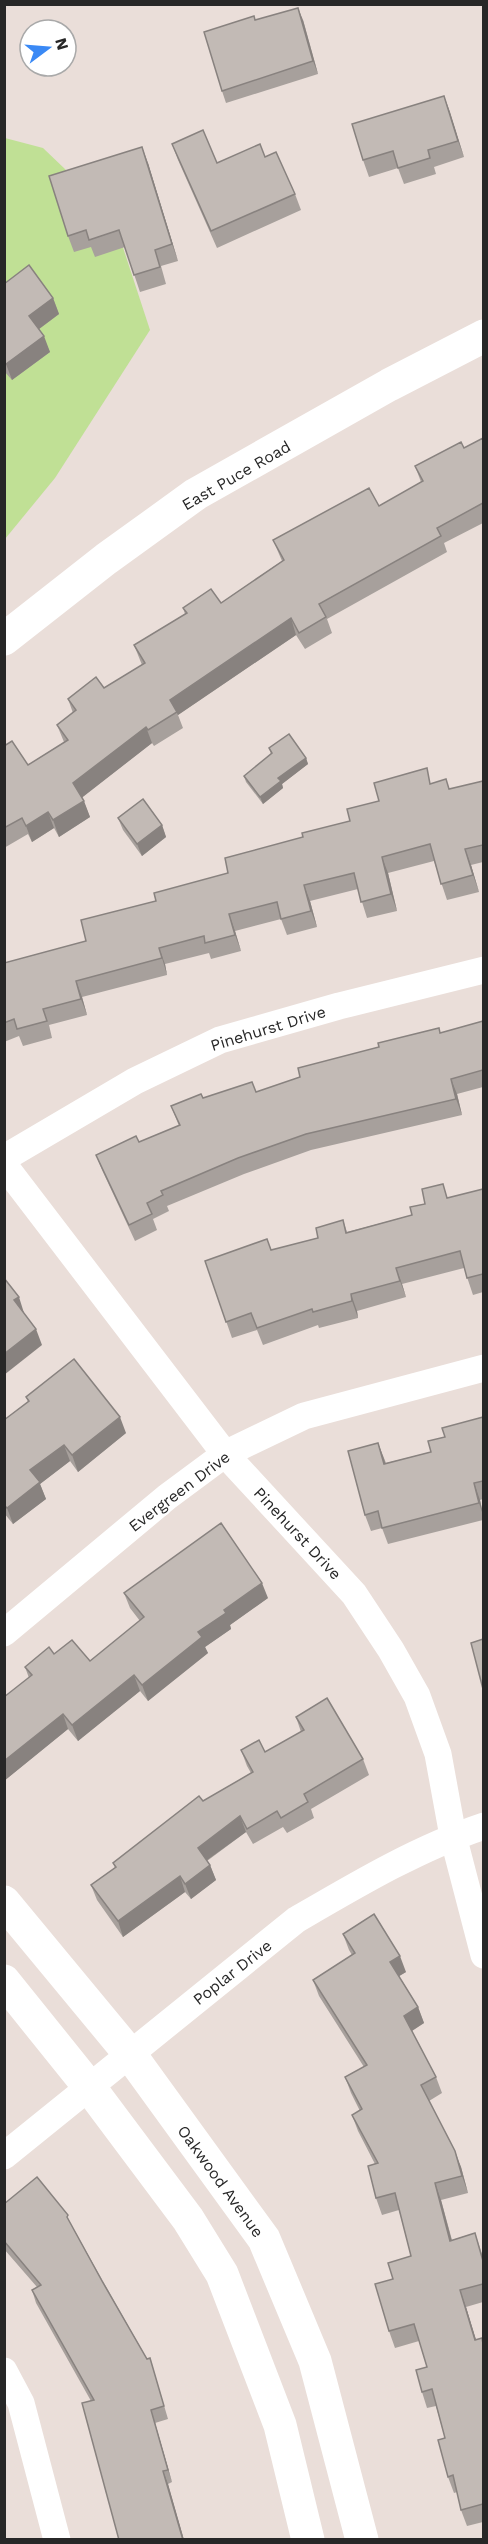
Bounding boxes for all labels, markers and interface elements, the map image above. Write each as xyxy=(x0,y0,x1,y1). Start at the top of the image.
north arrow xyxy=(18,18,78,78)
text: N xyxy=(51,36,73,52)
street label: East Puce Road xyxy=(179,437,294,514)
street label: Pinehurst Drive xyxy=(208,1002,328,1055)
street label: Evergreen Drive xyxy=(125,1447,234,1536)
street label: Pinehurst Drive xyxy=(250,1483,345,1584)
street label: Poplar Drive xyxy=(189,1936,275,2009)
street label: Oakwood Avenue xyxy=(174,2122,268,2241)

